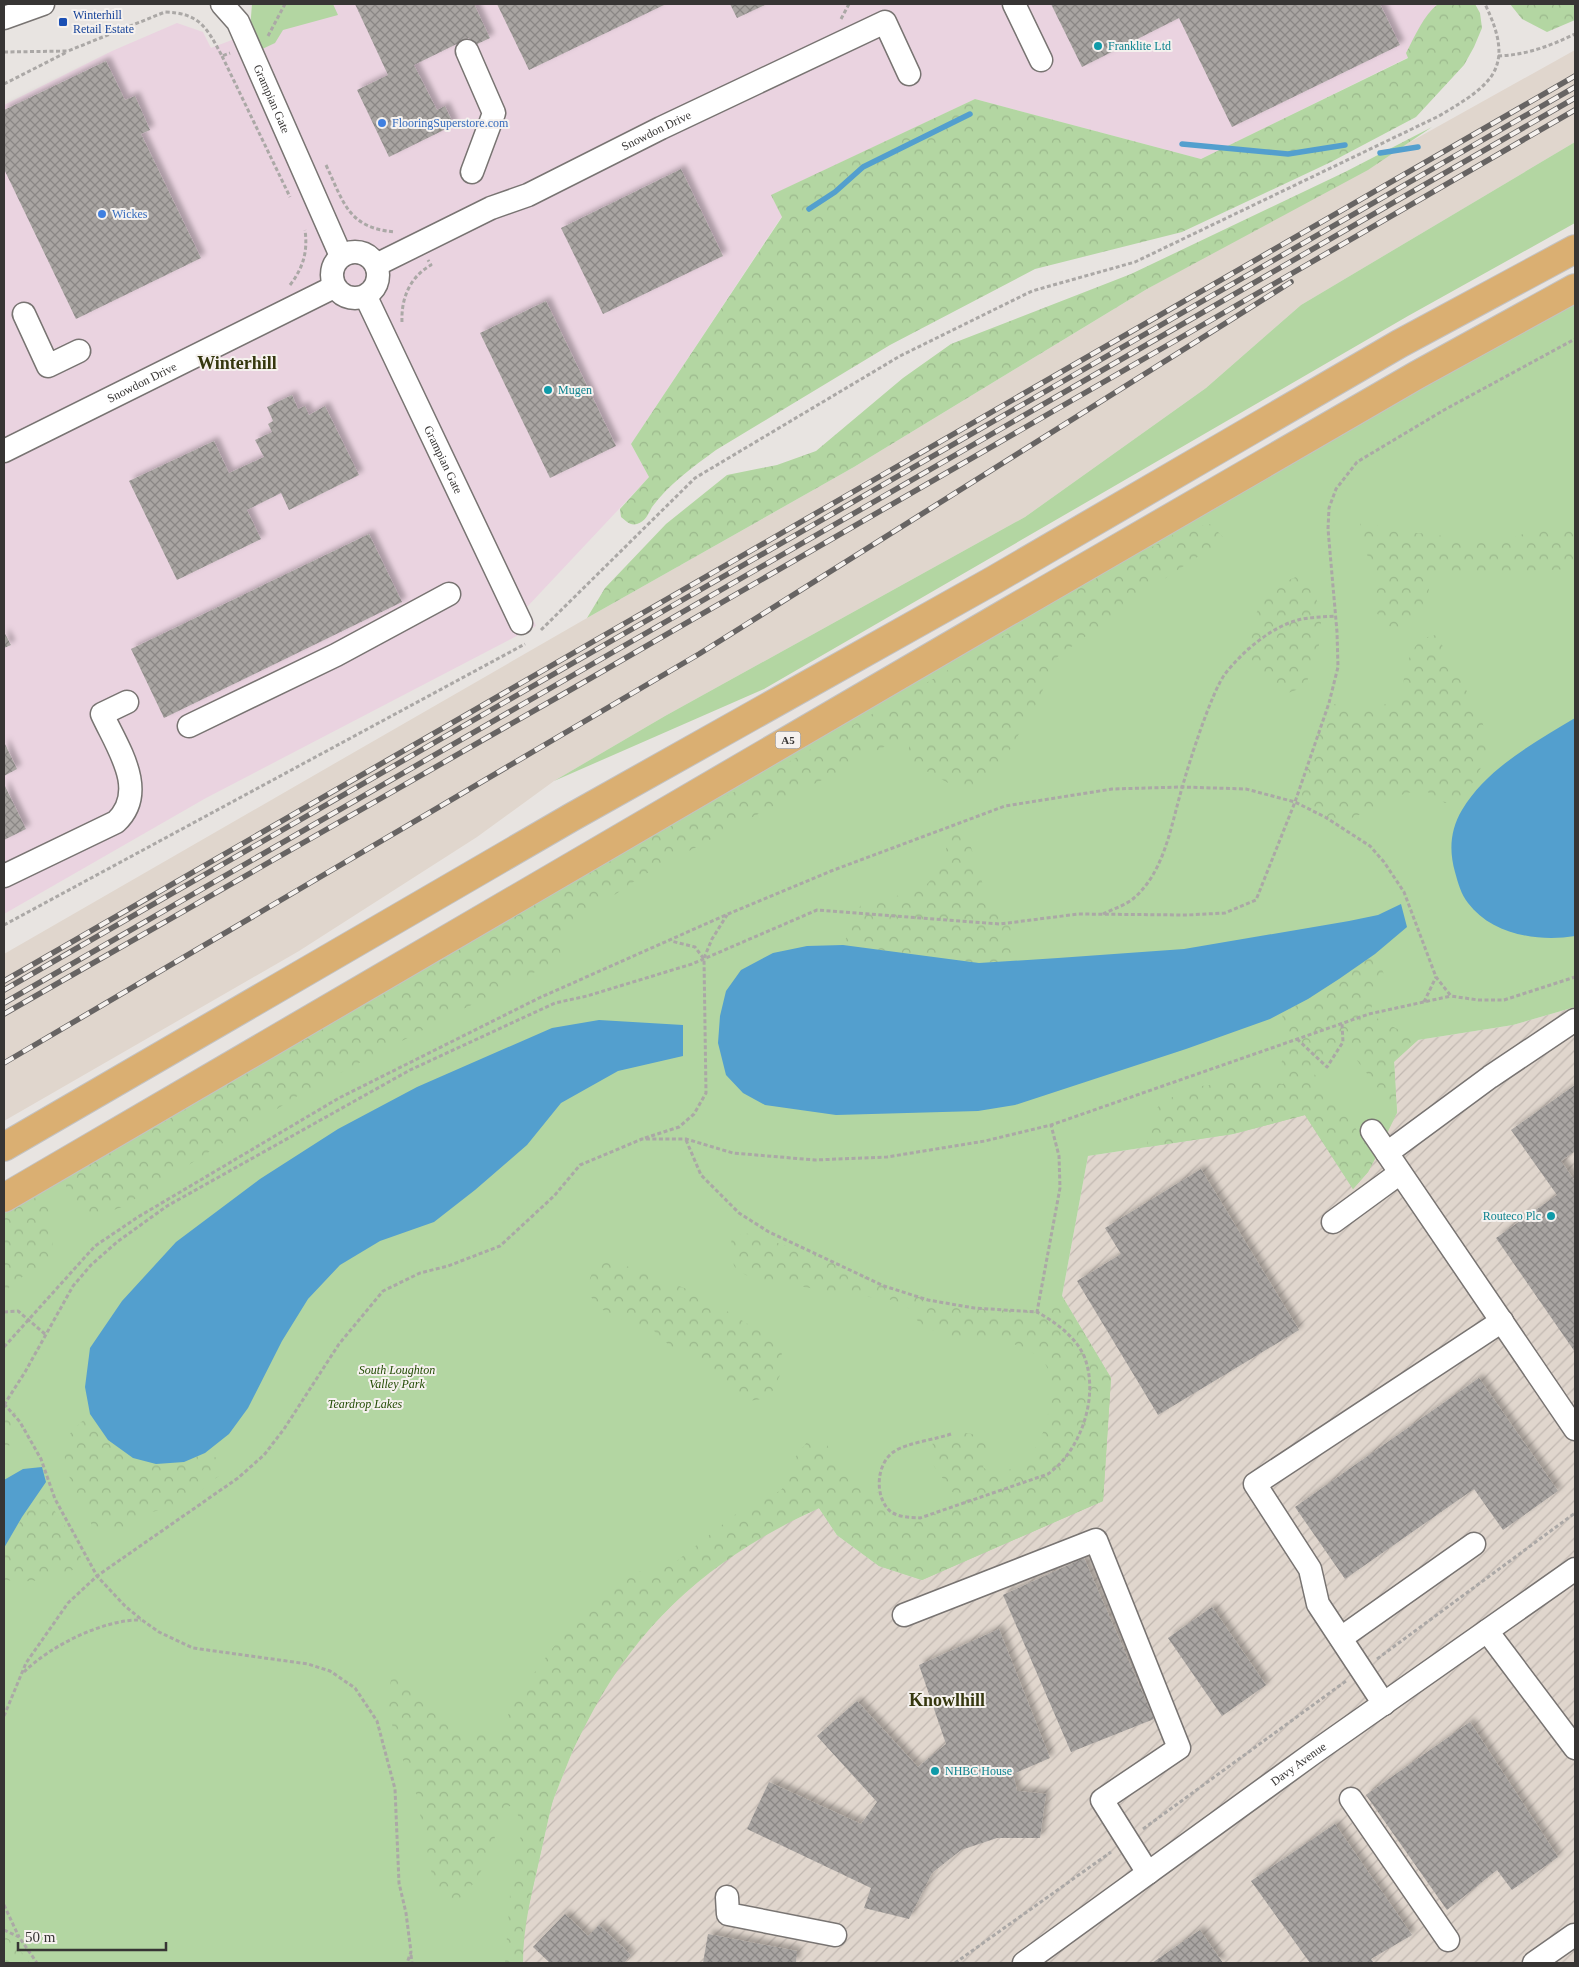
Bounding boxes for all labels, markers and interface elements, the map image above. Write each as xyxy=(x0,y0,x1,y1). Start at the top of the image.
place label: Winterhill Retail Estate xyxy=(73,8,134,36)
marker: Winterhill Retail Estate xyxy=(57,16,69,28)
place label: Franklite Ltd xyxy=(1108,39,1171,53)
marker: Franklite Ltd xyxy=(1092,40,1104,52)
street label: Grampian Gate xyxy=(251,62,293,135)
street label: Snowdon Drive xyxy=(619,108,693,154)
place label: FlooringSuperstore.com xyxy=(392,116,509,130)
marker: FlooringSuperstore.com xyxy=(376,117,388,129)
place label: Wickes xyxy=(112,207,148,221)
marker: Wickes xyxy=(96,208,108,220)
district label: Winterhill xyxy=(197,353,277,373)
street label: Snowdon Drive xyxy=(105,359,179,406)
place label: Mugen xyxy=(558,383,592,397)
marker: Mugen xyxy=(542,384,554,396)
street label: Grampian Gate xyxy=(421,423,465,496)
road number: A5 xyxy=(776,732,800,748)
place label: Routeco Plc xyxy=(1483,1209,1541,1223)
marker: Routeco Plc xyxy=(1545,1210,1557,1222)
park label: South Loughton Valley Park xyxy=(359,1363,435,1391)
park label: Teardrop Lakes xyxy=(328,1397,403,1411)
district label: Knowlhill xyxy=(909,1690,985,1710)
street label: Davy Avenue xyxy=(1268,1739,1329,1789)
place label: NHBC House xyxy=(945,1764,1012,1778)
marker: NHBC House xyxy=(929,1765,941,1777)
scale bar xyxy=(18,1920,165,1952)
text: 50 m xyxy=(25,1929,56,1945)

